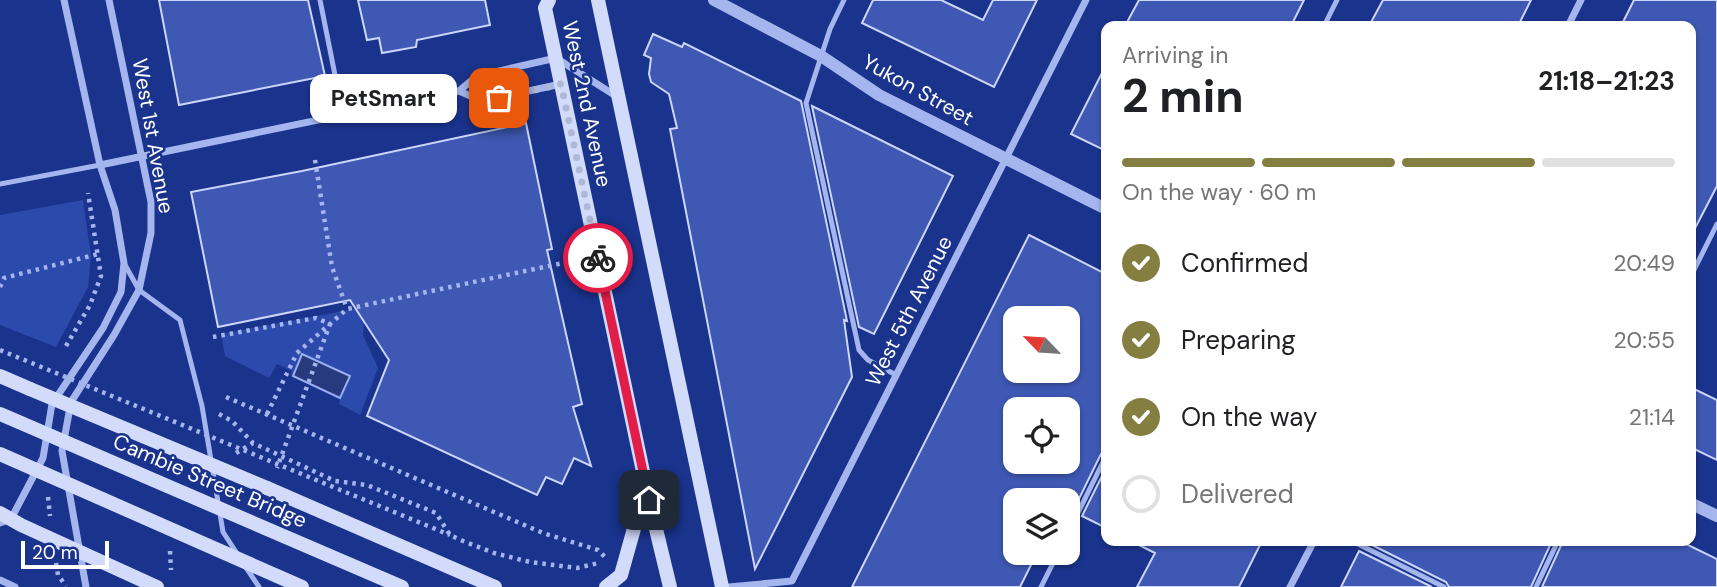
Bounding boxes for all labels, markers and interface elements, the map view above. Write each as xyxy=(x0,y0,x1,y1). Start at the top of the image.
street label: West 2nd Avenue xyxy=(556,18,618,190)
text: Arriving in xyxy=(1122,40,1228,70)
street label: Yukon Street xyxy=(857,48,979,132)
street label: West 1st Avenue xyxy=(126,56,180,216)
text: 21:18–21:23 xyxy=(1538,64,1675,98)
text: 2 min xyxy=(1122,66,1244,126)
pin xyxy=(469,68,529,128)
callout: PetSmart xyxy=(310,74,457,122)
icon: bag xyxy=(480,79,518,117)
text: PetSmart xyxy=(331,83,436,113)
text: On the way · 60 m xyxy=(1122,177,1316,207)
courier xyxy=(563,223,633,293)
street label: West 5th Avenue xyxy=(859,231,959,391)
icon: bike xyxy=(579,239,617,277)
icon: check xyxy=(1122,244,1160,282)
text: Confirmed xyxy=(1181,246,1308,280)
text: 20:49 xyxy=(1613,248,1675,278)
north arrow xyxy=(1003,306,1080,383)
map controls xyxy=(1003,306,1080,565)
icon: check xyxy=(1122,321,1160,359)
text: Preparing xyxy=(1181,323,1296,357)
text: 20:55 xyxy=(1614,325,1675,355)
button: locate xyxy=(1003,397,1080,474)
icon: check xyxy=(1122,398,1160,436)
text: On the way xyxy=(1181,400,1317,434)
text: 21:14 xyxy=(1629,402,1675,432)
street label: Cambie Street Bridge xyxy=(109,428,311,535)
pin xyxy=(619,470,679,530)
text: Delivered xyxy=(1181,477,1294,511)
icon: home xyxy=(630,481,668,519)
button: layers xyxy=(1003,488,1080,565)
scale bar xyxy=(21,538,108,570)
text: 20 m xyxy=(32,540,78,565)

